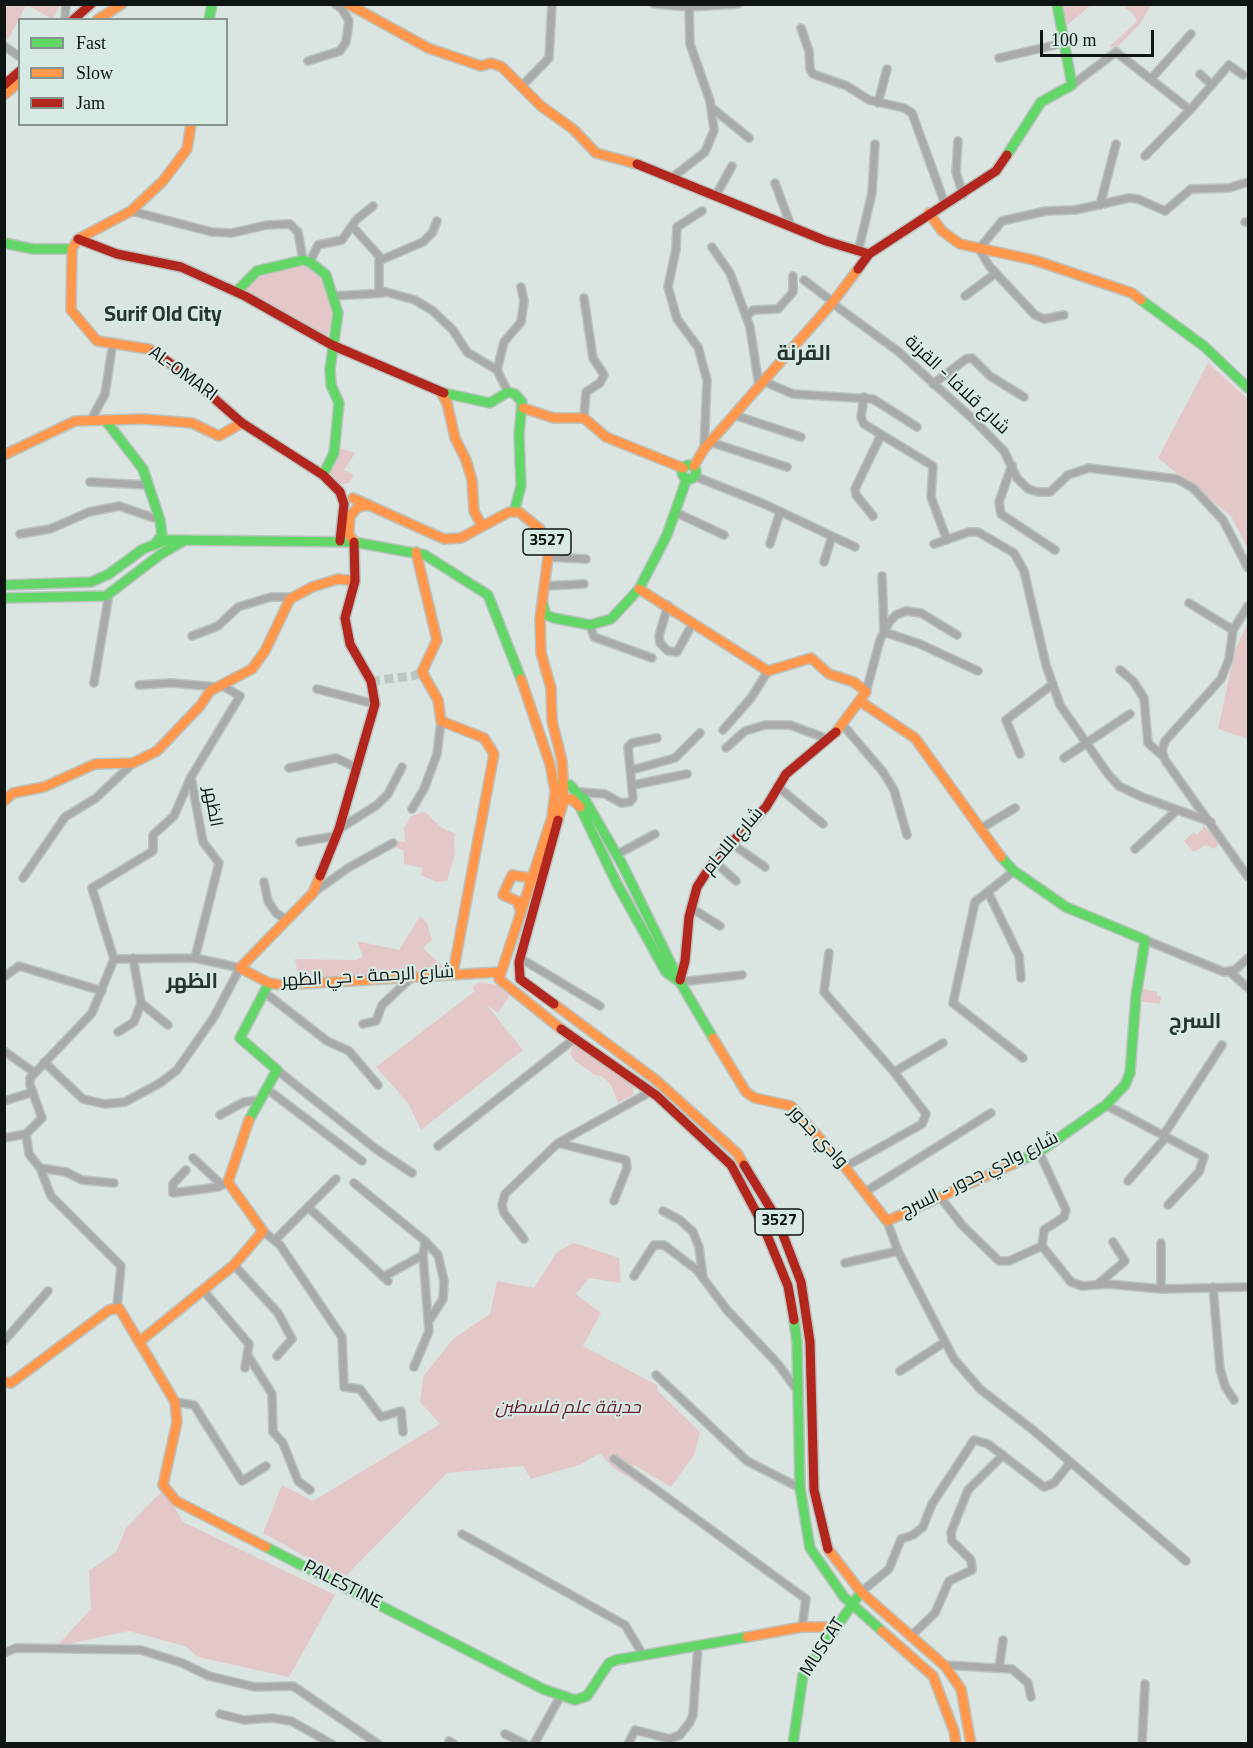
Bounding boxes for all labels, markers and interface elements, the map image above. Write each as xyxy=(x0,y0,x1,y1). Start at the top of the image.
legend xyxy=(18,18,228,126)
scale bar xyxy=(1043,18,1157,56)
text: 100 m xyxy=(1051,30,1097,50)
text: Fast xyxy=(76,33,106,53)
text: Slow xyxy=(76,63,113,83)
text: Jam xyxy=(76,93,105,113)
district label: Surif Old City xyxy=(104,304,222,330)
street label: شارع قلافا - القرنة xyxy=(899,332,1013,440)
street label: AL-OMARI xyxy=(144,343,220,407)
district label: القرنة xyxy=(777,343,831,369)
road number: 3527 xyxy=(523,529,571,555)
street label: الظهر xyxy=(197,785,225,829)
street label: شارع اللحام xyxy=(699,804,769,880)
street label: شارع الرحمة - حي الظهر xyxy=(281,963,455,993)
district label: الظهر xyxy=(166,971,218,997)
district label: السرج xyxy=(1169,1011,1221,1037)
street label: وادي جدور xyxy=(783,1102,851,1174)
street label: شارع وادي جدور - السرج xyxy=(898,1128,1062,1224)
road number: 3527 xyxy=(755,1209,803,1235)
park label: حديقة علم فلسطين xyxy=(495,1398,641,1420)
street label: PALESTINE xyxy=(299,1557,385,1615)
street label: MUSCAT xyxy=(797,1615,851,1681)

